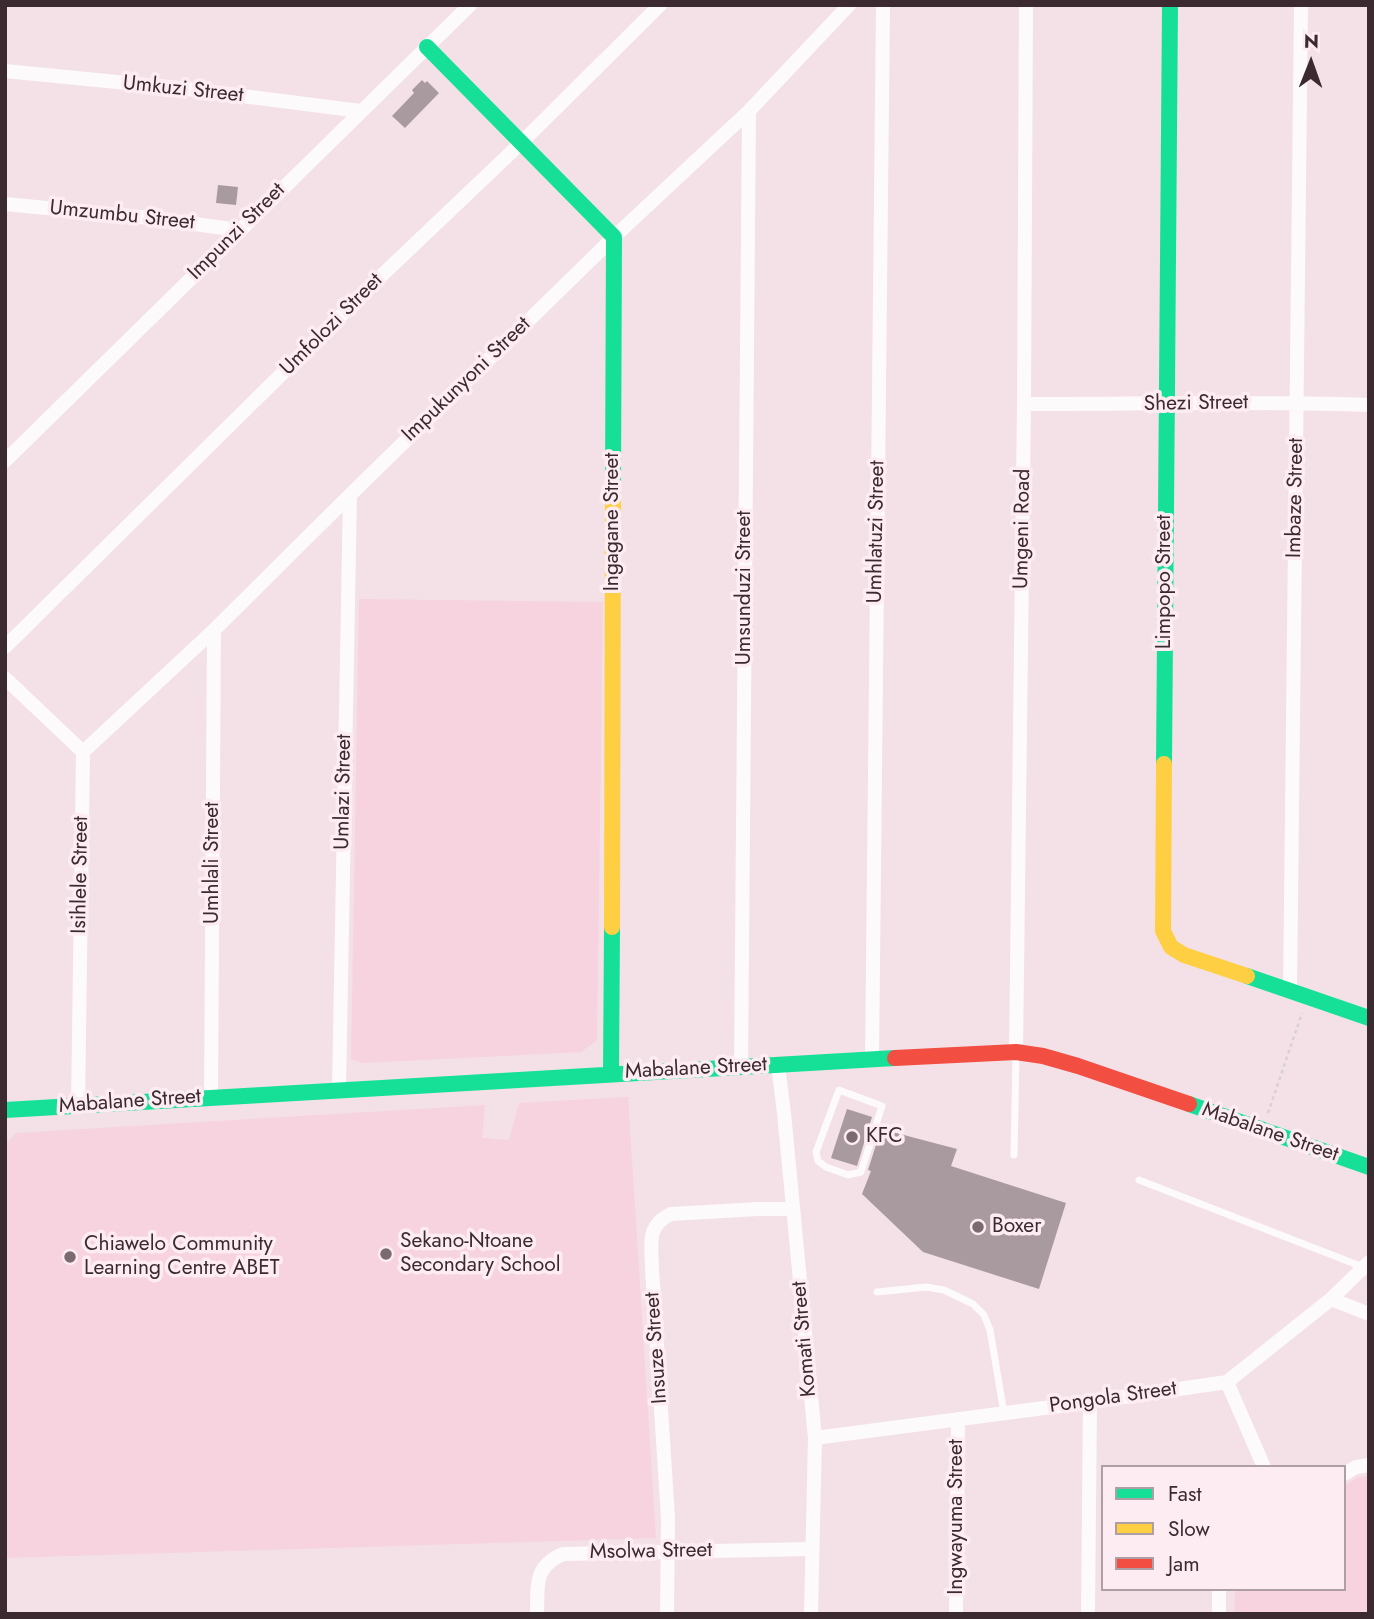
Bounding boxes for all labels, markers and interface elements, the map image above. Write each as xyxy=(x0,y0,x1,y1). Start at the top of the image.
north arrow xyxy=(1276,28,1346,98)
text: N xyxy=(1304,28,1319,55)
street label: Umkuzi Street xyxy=(121,71,245,109)
street label: Impunzi Street xyxy=(183,178,291,286)
street label: Umzumbu Street xyxy=(48,196,196,236)
street label: Umfolozi Street xyxy=(276,269,388,381)
street label: Impukunyoni Street xyxy=(398,312,536,448)
street label: Shezi Street xyxy=(1144,390,1248,418)
street label: Imbaze Street xyxy=(1282,438,1310,558)
street label: Ingagane Street xyxy=(600,453,626,591)
street label: Umhlatuzi Street xyxy=(863,460,891,604)
street label: Umgeni Road xyxy=(1009,469,1037,589)
street label: Umsunduzi Street xyxy=(732,511,758,665)
street label: Limpopo Street xyxy=(1152,515,1178,649)
street label: Umlazi Street xyxy=(330,734,358,850)
street label: Umhlali Street xyxy=(200,802,226,924)
street label: Isihlele Street xyxy=(67,816,95,934)
street label: Mabalane Street xyxy=(624,1053,768,1085)
street label: Mabalane Street xyxy=(58,1084,202,1120)
street label: Mabalane Street xyxy=(1199,1098,1341,1168)
place label: KFC xyxy=(866,1124,903,1150)
marker: KFC xyxy=(844,1129,860,1145)
place label: Boxer xyxy=(992,1214,1041,1240)
marker: Boxer xyxy=(970,1219,986,1235)
place label: Sekano-Ntoane Secondary School xyxy=(400,1229,561,1279)
place label: Chiawelo Community Learning Centre ABET xyxy=(84,1232,280,1282)
marker: Sekano-Ntoane Secondary School xyxy=(378,1246,394,1262)
marker: Chiawelo Community Learning Centre ABET xyxy=(62,1249,78,1265)
street label: Komati Street xyxy=(787,1280,823,1398)
street label: Insuze Street xyxy=(641,1291,673,1405)
street label: Pongola Street xyxy=(1048,1377,1178,1419)
street label: Ingwayuma Street xyxy=(944,1439,970,1595)
legend xyxy=(1101,1465,1346,1591)
text: Fast xyxy=(1168,1479,1201,1509)
text: Slow xyxy=(1168,1514,1210,1544)
street label: Msolwa Street xyxy=(590,1538,712,1566)
text: Jam xyxy=(1168,1549,1200,1579)

